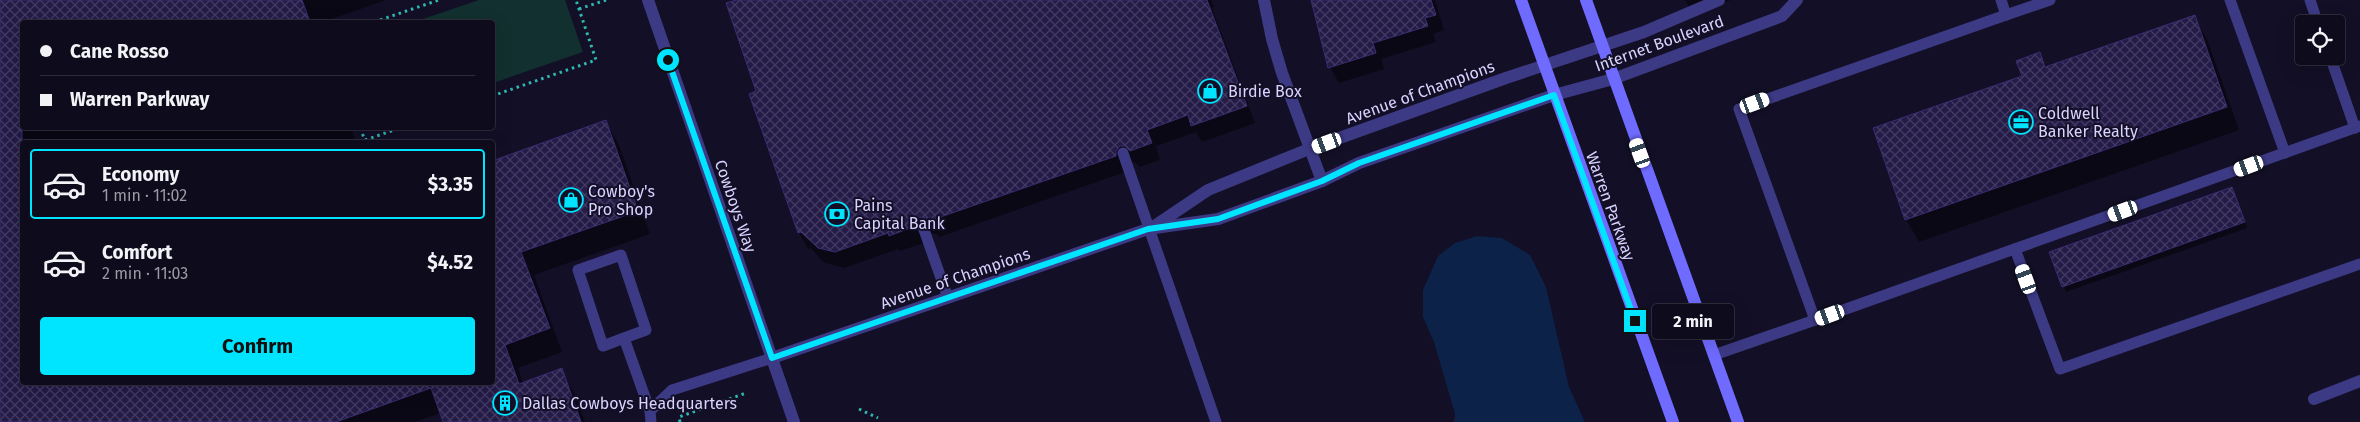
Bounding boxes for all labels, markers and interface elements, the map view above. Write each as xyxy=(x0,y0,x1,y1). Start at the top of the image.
street label: Internet Boulevard xyxy=(1592,11,1726,76)
map controls xyxy=(2295,15,2345,65)
button: locate xyxy=(2295,15,2345,65)
text: Cane Rosso xyxy=(70,40,169,63)
route start xyxy=(657,49,679,71)
street label: Avenue of Champions xyxy=(1343,57,1497,128)
shop icon: Birdie Box xyxy=(1197,78,1223,104)
place label: Birdie Box xyxy=(1228,82,1302,101)
text: Warren Parkway xyxy=(70,88,209,111)
car xyxy=(1738,91,1771,115)
place label: Coldwell Banker Realty xyxy=(2038,104,2138,141)
office icon: Coldwell Banker Realty xyxy=(2008,109,2034,135)
car xyxy=(1310,131,1343,155)
car xyxy=(1627,136,1652,170)
street label: Warren Parkway xyxy=(1582,149,1639,263)
car xyxy=(2232,154,2265,178)
street label: Cowboys Way xyxy=(711,157,760,255)
icon: car xyxy=(42,162,87,207)
text: Economy xyxy=(102,163,179,186)
text: $3.35 xyxy=(428,173,473,196)
place label: Cowboy's Pro Shop xyxy=(588,182,655,219)
text: 1 min · 11:02 xyxy=(102,186,187,205)
shop icon: Cowboy's Pro Shop xyxy=(558,187,584,213)
place label: Pains Capital Bank xyxy=(854,196,945,233)
car xyxy=(2106,199,2139,223)
bank icon: Pains Capital Bank xyxy=(824,201,850,227)
icon: car xyxy=(42,240,87,285)
text: Comfort xyxy=(102,241,172,264)
street label: Avenue of Champions xyxy=(878,244,1033,313)
text: $4.52 xyxy=(427,251,473,274)
car xyxy=(2013,262,2038,296)
text: 2 min · 11:03 xyxy=(102,264,188,283)
car xyxy=(1813,303,1846,327)
callout: 2 min xyxy=(1652,304,1735,338)
route end xyxy=(1624,310,1646,332)
text: 2 min xyxy=(1673,312,1713,331)
button: Confirm xyxy=(40,317,475,375)
building icon: Dallas Cowboys Headquarters xyxy=(492,390,518,416)
place label: Dallas Cowboys Headquarters xyxy=(522,394,737,413)

